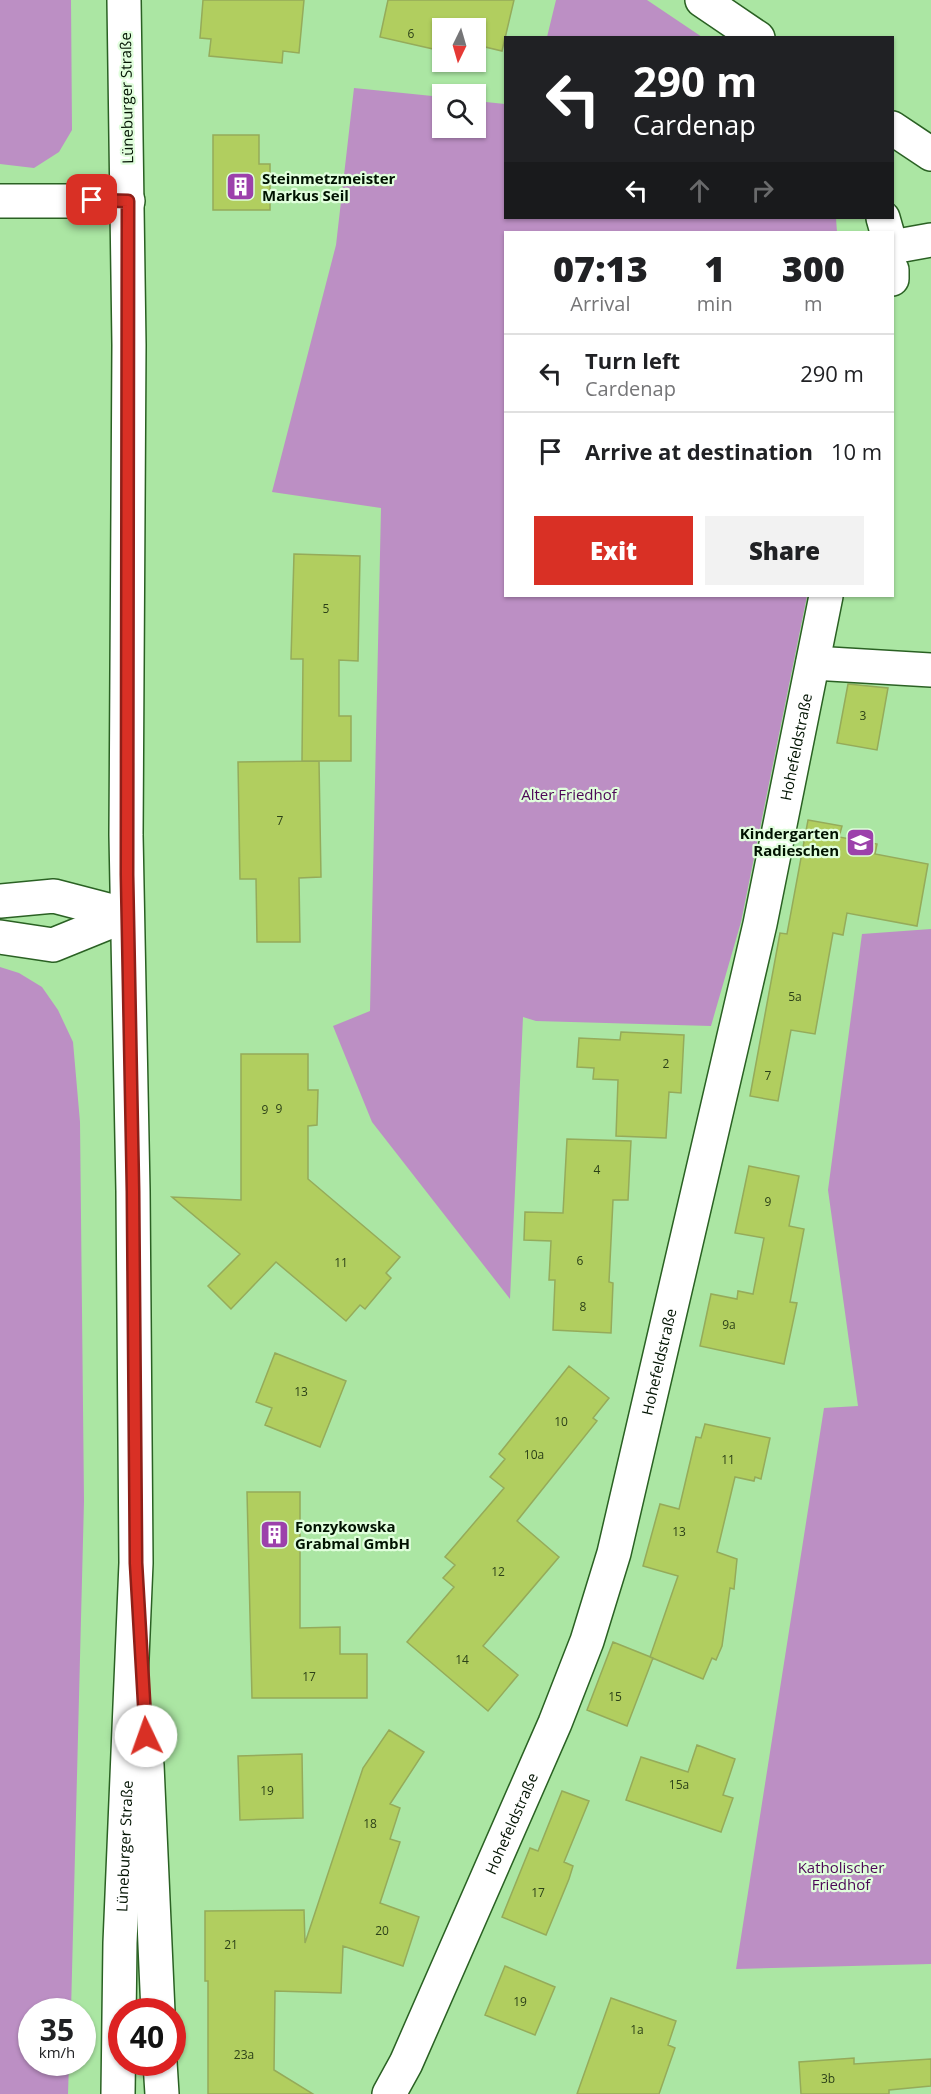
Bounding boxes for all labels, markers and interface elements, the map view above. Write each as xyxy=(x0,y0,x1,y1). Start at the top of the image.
north arrow xyxy=(432,18,486,72)
map controls xyxy=(432,18,486,138)
house number: 6 xyxy=(408,25,415,42)
street label: Lüneburger Straße xyxy=(115,32,137,164)
text: 290 m xyxy=(633,52,757,109)
icon: left xyxy=(534,60,612,138)
button: search xyxy=(432,84,486,138)
text: Cardenap xyxy=(633,106,756,143)
place label: Steinmetzmeister Markus Seil xyxy=(262,168,395,205)
building icon: Steinmetzmeister Markus Seil xyxy=(225,171,257,203)
pin xyxy=(66,174,117,225)
icon: left xyxy=(620,174,653,207)
icon: ahead xyxy=(683,174,716,207)
icon: right xyxy=(746,174,779,207)
icon: arrive xyxy=(75,183,108,216)
text: 07:13 xyxy=(553,244,648,293)
text: 1 xyxy=(704,244,725,293)
text: 300 xyxy=(782,244,845,293)
text: Arrival xyxy=(570,290,631,317)
text: min xyxy=(697,290,733,317)
text: m xyxy=(804,290,823,317)
text: Turn left xyxy=(585,345,680,375)
icon: left xyxy=(534,357,567,390)
text: 290 m xyxy=(800,358,864,388)
text: Cardenap xyxy=(585,375,676,402)
icon: arrive xyxy=(534,435,567,468)
text: Arrive at destination xyxy=(585,436,813,466)
text: 10 m xyxy=(831,436,882,466)
button: Exit xyxy=(534,516,693,585)
button: Share xyxy=(705,516,864,585)
house number: 5 xyxy=(323,600,330,617)
street label: Hohefeldstraße xyxy=(775,692,816,802)
house number: 3 xyxy=(860,707,867,724)
park label: Alter Friedhof xyxy=(521,784,618,804)
house number: 7 xyxy=(277,812,284,829)
place label: Kindergarten Radieschen xyxy=(740,823,839,860)
school or university icon: Kindergarten Radieschen xyxy=(844,826,876,858)
house number: 5a xyxy=(788,988,802,1005)
house number: 2 xyxy=(663,1055,670,1072)
house number: 7 xyxy=(765,1067,772,1084)
house number: 9 xyxy=(276,1100,283,1117)
house number: 9 xyxy=(262,1101,269,1118)
house number: 4 xyxy=(594,1161,601,1178)
house number: 9 xyxy=(765,1193,772,1210)
house number: 6 xyxy=(577,1252,584,1269)
house number: 11 xyxy=(334,1254,348,1271)
house number: 8 xyxy=(580,1298,587,1315)
street label: Hohefeldstraße xyxy=(636,1306,680,1417)
house number: 9a xyxy=(722,1316,736,1333)
house number: 13 xyxy=(294,1383,308,1400)
house number: 10 xyxy=(554,1413,568,1430)
house number: 10a xyxy=(524,1446,544,1463)
house number: 11 xyxy=(721,1451,735,1468)
place label: Fonzykowska Grabmal GmbH xyxy=(295,1516,410,1553)
building icon: Fonzykowska Grabmal GmbH xyxy=(258,1519,290,1551)
house number: 13 xyxy=(672,1523,686,1540)
house number: 12 xyxy=(491,1563,505,1580)
house number: 14 xyxy=(455,1651,469,1668)
house number: 17 xyxy=(302,1668,316,1685)
house number: 15 xyxy=(608,1688,622,1705)
position arrow xyxy=(114,1704,178,1768)
street label: Hohefeldstraße xyxy=(480,1769,542,1877)
house number: 15a xyxy=(669,1776,689,1793)
street label: Lüneburger Straße xyxy=(111,1780,137,1912)
house number: 19 xyxy=(260,1782,274,1799)
house number: 18 xyxy=(363,1815,377,1832)
park label: Katholischer Friedhof xyxy=(798,1857,884,1894)
house number: 17 xyxy=(531,1884,545,1901)
house number: 20 xyxy=(375,1922,389,1939)
house number: 21 xyxy=(224,1936,238,1953)
house number: 19 xyxy=(513,1993,527,2010)
speed limit sign: 40 xyxy=(108,1998,186,2076)
text: 35 xyxy=(40,2009,74,2050)
house number: 1a xyxy=(630,2021,644,2038)
text: km/h xyxy=(39,2042,75,2062)
house number: 23a xyxy=(234,2046,254,2063)
house number: 3b xyxy=(821,2070,835,2087)

